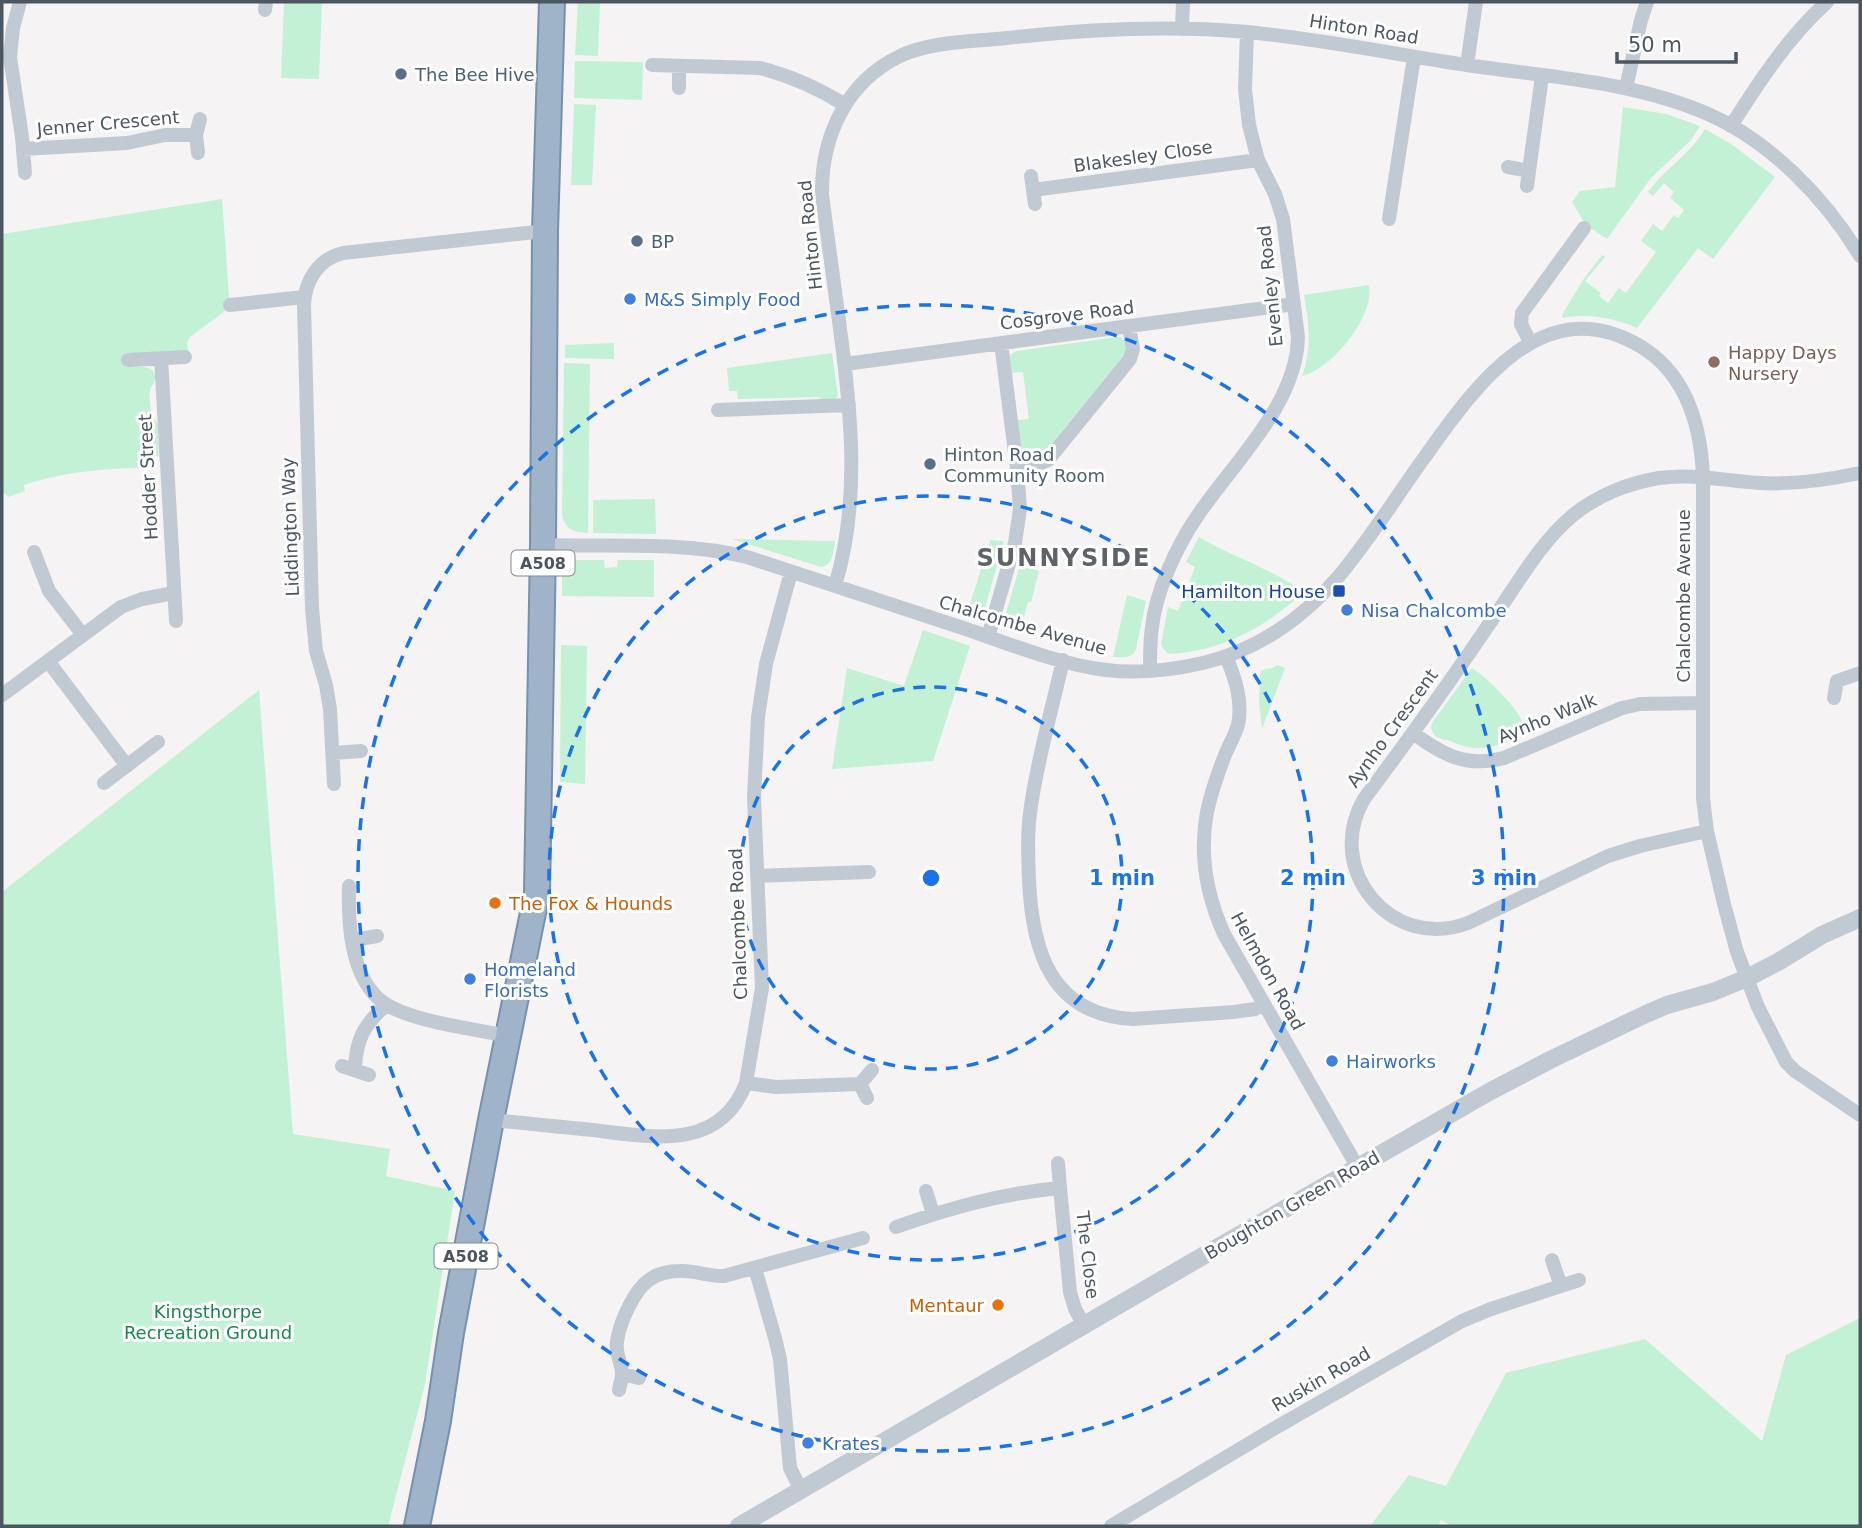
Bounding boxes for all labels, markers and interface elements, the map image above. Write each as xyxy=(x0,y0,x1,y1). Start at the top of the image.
street label: Hinton Road xyxy=(1308,10,1420,48)
scale bar xyxy=(1617,21,1736,65)
text: 50 m xyxy=(1628,33,1682,57)
place label: The Bee Hive xyxy=(414,64,535,85)
marker: The Bee Hive xyxy=(393,66,409,82)
street label: Jenner Crescent xyxy=(35,106,180,140)
street label: Blakesley Close xyxy=(1072,136,1214,176)
street label: Hinton Road xyxy=(794,179,826,291)
street label: Evenley Road xyxy=(1253,224,1287,348)
place label: BP xyxy=(651,231,674,252)
marker: BP xyxy=(629,233,645,249)
place label: M&S Simply Food xyxy=(644,289,801,310)
marker: M&S Simply Food xyxy=(622,291,638,307)
street label: Cosgrove Road xyxy=(999,296,1135,334)
place label: Happy Days Nursery xyxy=(1728,342,1837,384)
marker: Happy Days Nursery xyxy=(1706,354,1722,370)
street label: Hodder Street xyxy=(134,413,162,541)
place label: Hinton Road Community Room xyxy=(944,444,1105,486)
marker: Hinton Road Community Room xyxy=(922,456,938,472)
street label: Liddington Way xyxy=(277,457,303,597)
street label: Chalcombe Avenue xyxy=(1673,509,1694,683)
district label: SUNNYSIDE xyxy=(977,544,1151,572)
road number: A508 xyxy=(512,550,574,576)
place label: Hamilton House xyxy=(1181,581,1325,602)
marker: Hamilton House xyxy=(1331,583,1347,599)
street label: Chalcombe Avenue xyxy=(937,591,1109,659)
place label: Nisa Chalcombe xyxy=(1361,600,1507,621)
marker: Nisa Chalcombe xyxy=(1339,602,1355,618)
street label: Aynho Crescent xyxy=(1342,665,1442,791)
street label: Aynho Walk xyxy=(1495,688,1600,747)
street label: Chalcombe Road xyxy=(725,848,751,1000)
centre of rings xyxy=(919,866,943,890)
text: 1 min xyxy=(1089,866,1155,890)
text: 2 min xyxy=(1280,866,1346,890)
text: 3 min xyxy=(1471,866,1537,890)
place label: The Fox & Hounds xyxy=(508,893,673,914)
marker: The Fox & Hounds xyxy=(487,895,503,911)
street label: Helmdon Road xyxy=(1227,908,1309,1034)
place label: Homeland Florists xyxy=(484,959,576,1001)
marker: Homeland Florists xyxy=(462,971,478,987)
place label: Hairworks xyxy=(1346,1051,1436,1072)
marker: Hairworks xyxy=(1324,1053,1340,1069)
street label: Boughton Green Road xyxy=(1201,1146,1383,1264)
street label: The Close xyxy=(1072,1209,1104,1300)
road number: A508 xyxy=(434,1244,498,1268)
place label: Mentaur xyxy=(909,1295,985,1316)
marker: Mentaur xyxy=(990,1297,1006,1313)
park label: Kingsthorpe Recreation Ground xyxy=(124,1301,292,1343)
street label: Ruskin Road xyxy=(1268,1342,1374,1416)
place label: Krates xyxy=(822,1433,880,1454)
marker: Krates xyxy=(800,1435,816,1451)

